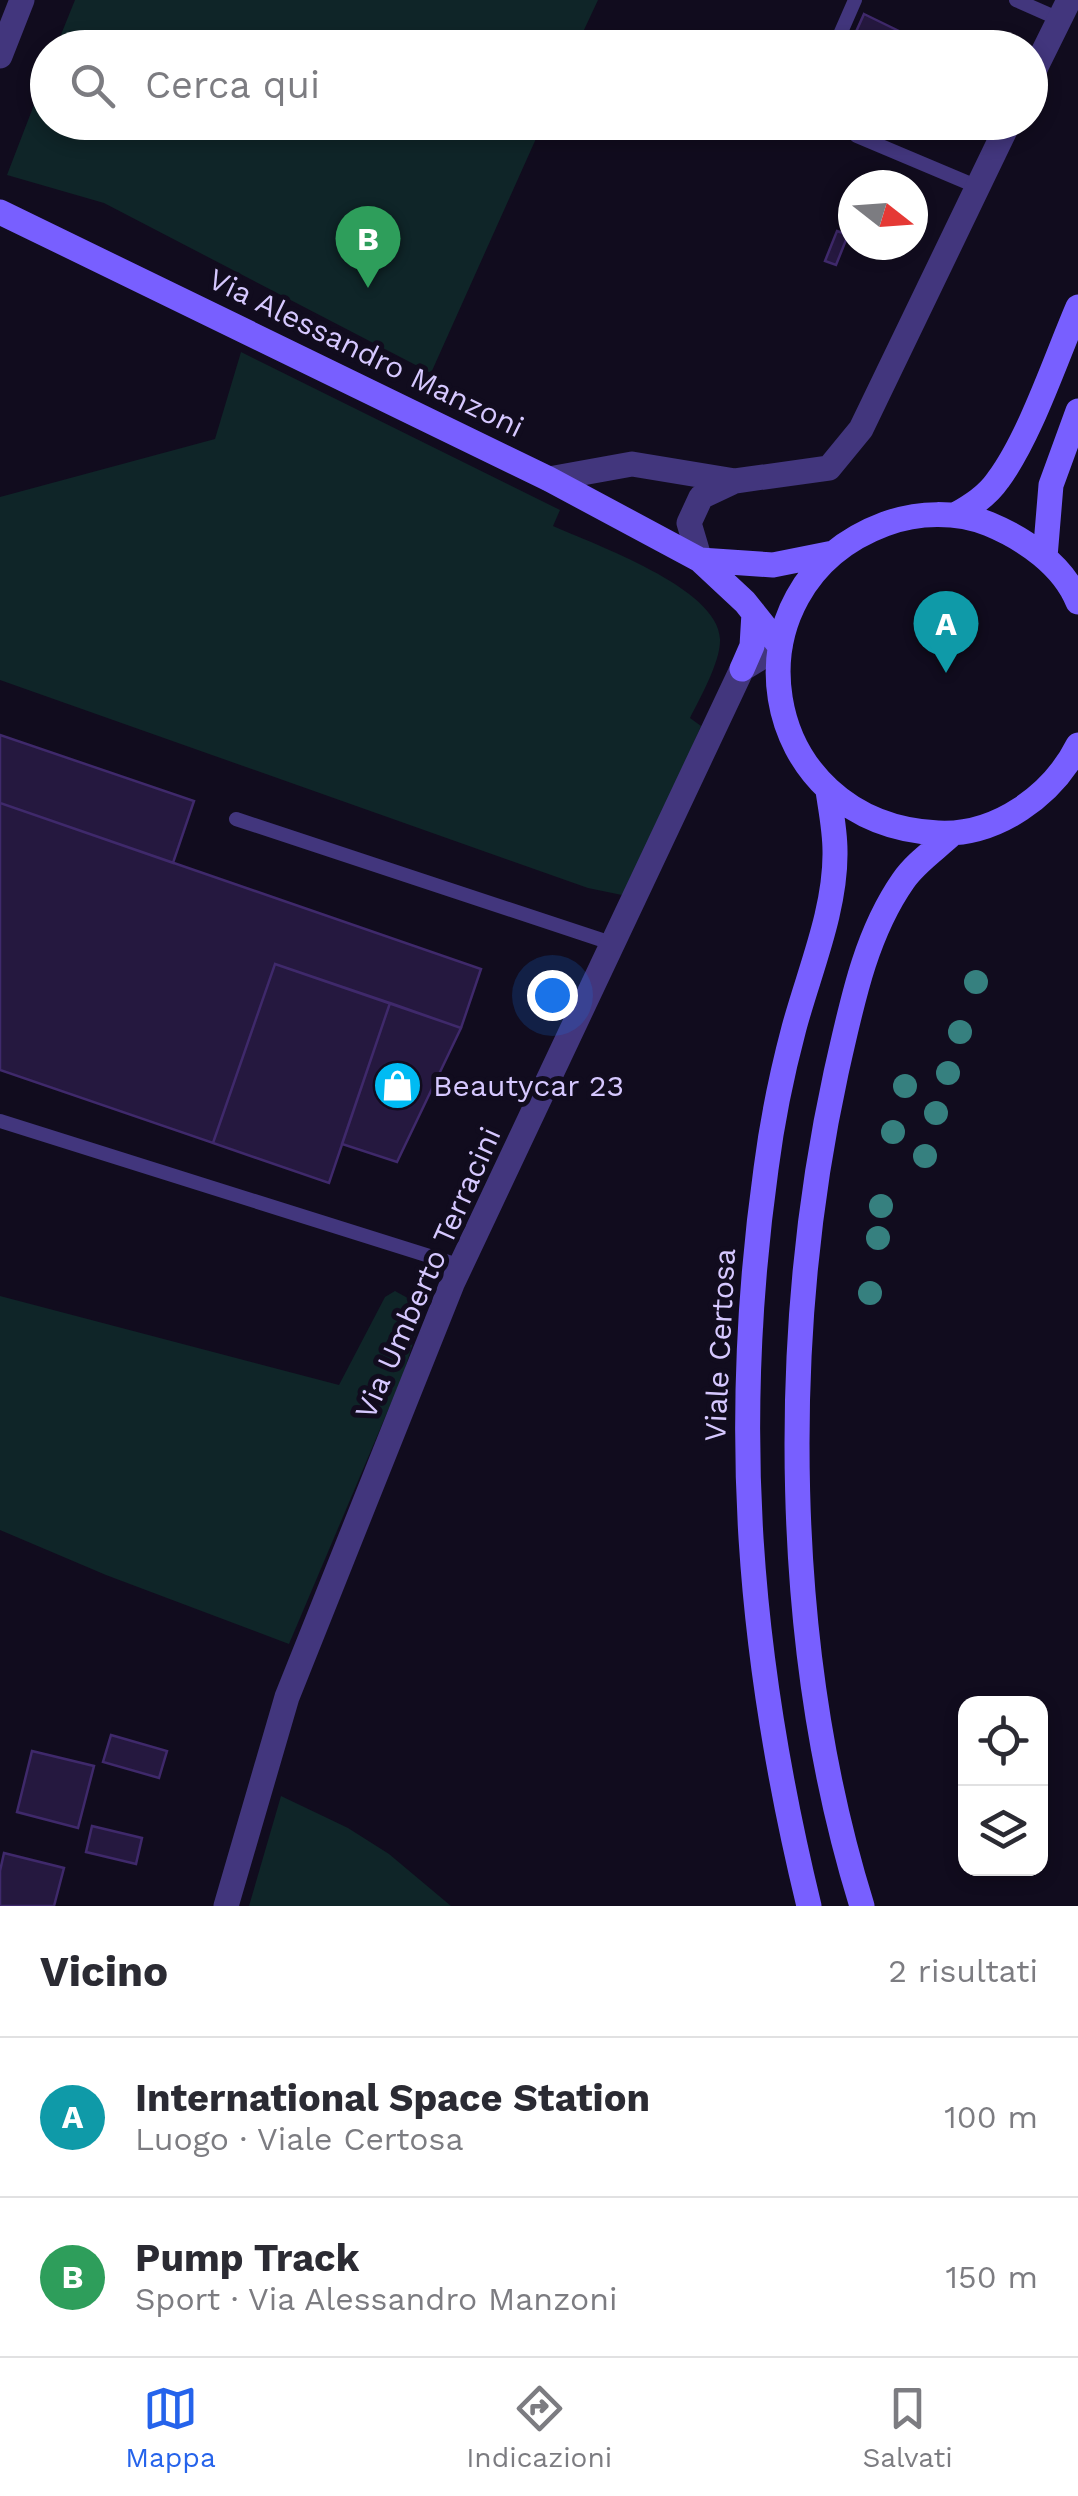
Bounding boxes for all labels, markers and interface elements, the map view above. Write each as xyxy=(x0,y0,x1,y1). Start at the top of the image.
search box xyxy=(30,30,1048,140)
icon: search xyxy=(65,58,120,113)
text: Cerca qui xyxy=(145,63,320,107)
north arrow xyxy=(838,170,928,260)
pin: B xyxy=(336,206,400,288)
street label: Via Alessandro Manzoni xyxy=(203,261,530,444)
pin: A xyxy=(914,590,978,673)
your location xyxy=(527,970,578,1021)
shop icon: Beautycar 23 xyxy=(372,1060,424,1112)
place label: Beautycar 23 xyxy=(433,1068,624,1103)
street label: Via Umberto Terracini xyxy=(347,1122,508,1424)
street label: Viale Certosa xyxy=(697,1247,742,1443)
map controls xyxy=(958,1696,1048,1876)
button: locate xyxy=(958,1696,1048,1786)
button: layers xyxy=(958,1786,1048,1876)
text: Vicino xyxy=(40,1947,168,1996)
text: 2 risultati xyxy=(888,1952,1038,1990)
text: International Space Station xyxy=(135,2076,650,2120)
text: A xyxy=(62,2098,83,2136)
text: 100 m xyxy=(944,2098,1038,2136)
text: Luogo · Viale Certosa xyxy=(135,2120,464,2158)
text: Pump Track xyxy=(135,2236,359,2280)
text: B xyxy=(62,2258,83,2296)
text: 150 m xyxy=(946,2258,1038,2296)
text: Sport · Via Alessandro Manzoni xyxy=(135,2280,618,2318)
tab: Mappa xyxy=(125,2381,216,2474)
tab: Indicazioni xyxy=(466,2381,612,2474)
tab: Salvati xyxy=(863,2381,953,2474)

